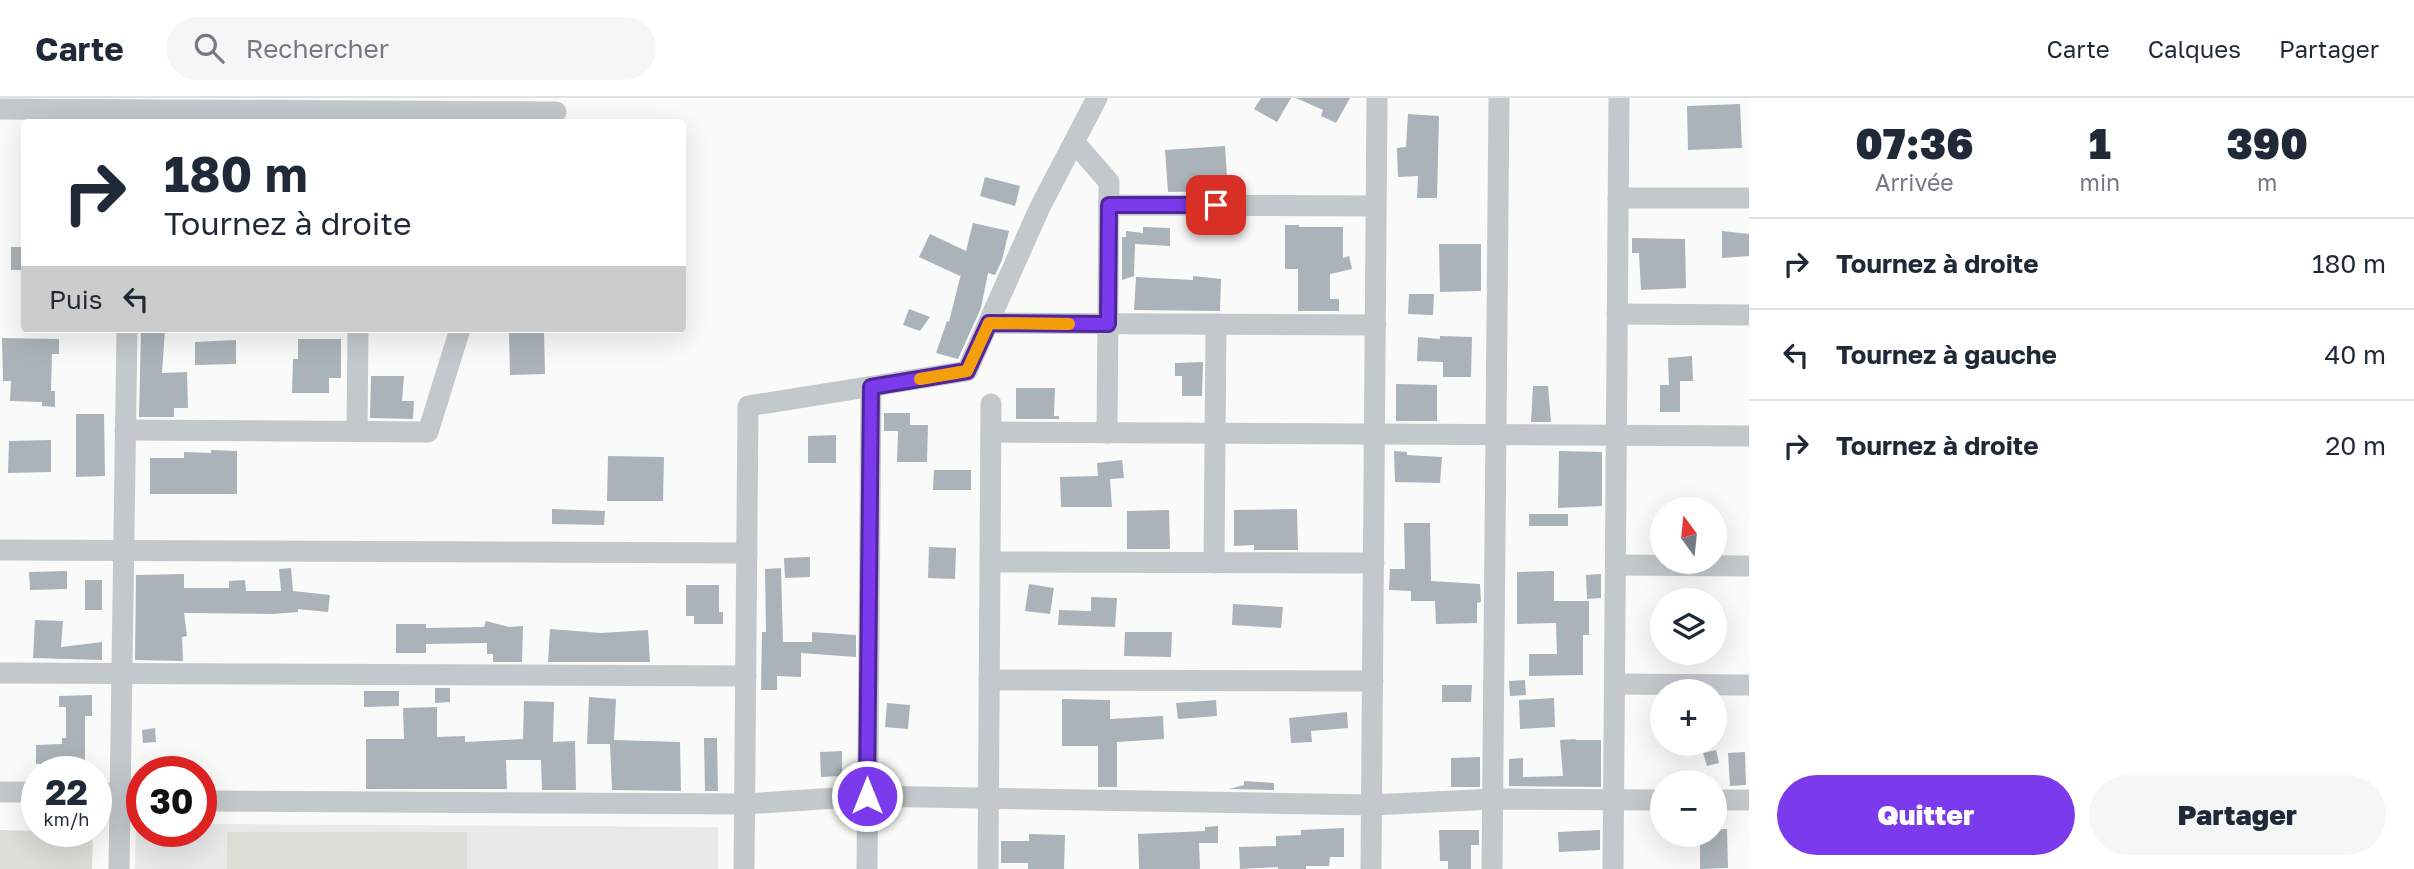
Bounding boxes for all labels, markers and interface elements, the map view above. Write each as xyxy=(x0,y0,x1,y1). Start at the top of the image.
search box xyxy=(166,17,656,80)
text: Carte xyxy=(35,29,124,68)
icon: search xyxy=(190,29,228,67)
text: Rechercher xyxy=(246,33,389,64)
text: Carte xyxy=(2046,34,2110,63)
text: Calques xyxy=(2148,34,2241,63)
text: Partager xyxy=(2279,34,2379,63)
text: 07:36 xyxy=(1855,118,1973,168)
text: 1 xyxy=(2089,118,2111,168)
text: 390 xyxy=(2226,118,2308,168)
text: 180 m xyxy=(164,144,308,203)
icon: right xyxy=(49,147,140,238)
text: Arrivée xyxy=(1875,168,1954,196)
text: min xyxy=(2080,168,2120,196)
text: m xyxy=(2257,168,2277,196)
pin xyxy=(1186,175,1246,235)
icon: arrive xyxy=(1197,186,1235,224)
text: Tournez à droite xyxy=(164,204,412,242)
icon: right xyxy=(1777,245,1815,283)
text: Tournez à droite xyxy=(1836,248,2039,279)
text: 180 m xyxy=(2312,248,2386,279)
icon: left xyxy=(117,280,155,318)
text: Puis xyxy=(49,284,103,315)
icon: left xyxy=(1777,336,1815,374)
text: Tournez à gauche xyxy=(1836,339,2057,370)
text: 40 m xyxy=(2325,339,2386,370)
icon: right xyxy=(1777,427,1815,465)
text: Tournez à droite xyxy=(1836,430,2039,461)
text: 20 m xyxy=(2325,430,2386,461)
north arrow xyxy=(1650,497,1727,574)
map controls xyxy=(1650,497,1727,847)
button: layers xyxy=(1650,588,1727,665)
button: + xyxy=(1650,679,1727,756)
speed limit sign: 30 xyxy=(126,756,217,847)
position arrow xyxy=(830,759,904,833)
button: − xyxy=(1650,770,1727,847)
text: 22 xyxy=(45,771,88,813)
button: Quitter xyxy=(1777,775,2075,855)
button: Partager xyxy=(2089,775,2386,855)
text: km/h xyxy=(44,808,89,830)

